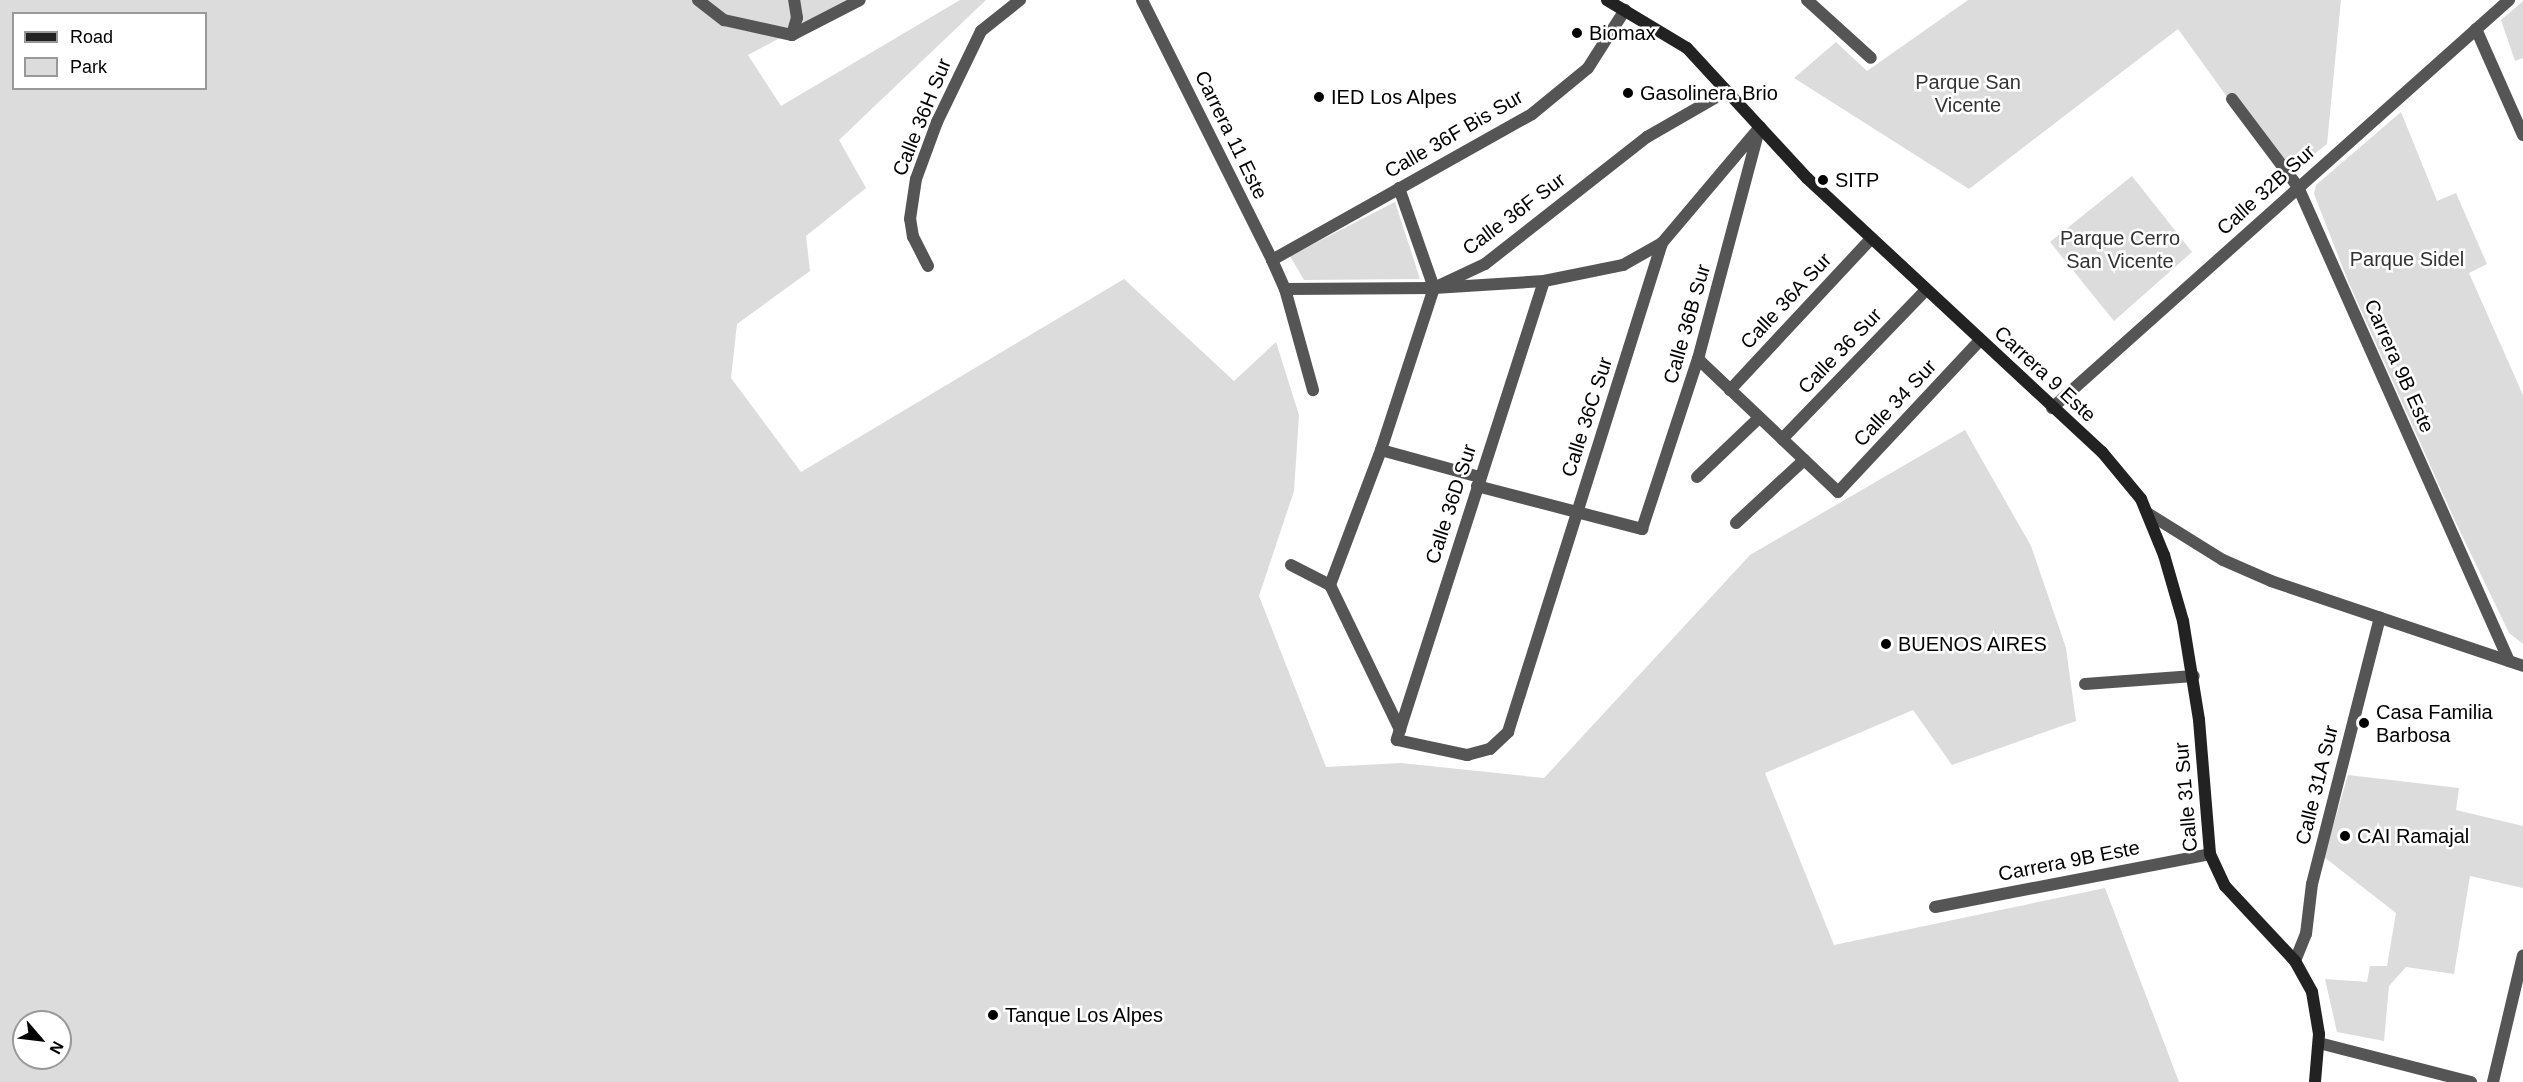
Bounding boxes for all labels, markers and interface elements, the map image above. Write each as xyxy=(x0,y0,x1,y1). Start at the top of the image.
legend xyxy=(12,12,207,90)
place label: Biomax xyxy=(1589,21,1656,45)
marker: Biomax xyxy=(1570,26,1584,40)
text: Road xyxy=(70,27,113,47)
street label: Calle 36H Sur xyxy=(888,55,956,179)
text: Park xyxy=(70,57,107,77)
street label: Carrera 11 Este xyxy=(1190,67,1272,203)
park label: Parque San Vicente xyxy=(1915,70,2021,117)
place label: Gasolinera Brio xyxy=(1640,81,1778,105)
place label: IED Los Alpes xyxy=(1331,85,1458,109)
street label: Calle 36F Bis Sur xyxy=(1381,85,1527,183)
marker: Gasolinera Brio xyxy=(1621,86,1635,100)
marker: IED Los Alpes xyxy=(1312,90,1326,104)
street label: Calle 32B Sur xyxy=(2212,140,2320,240)
street label: Calle 36F Sur xyxy=(1458,168,1570,260)
place label: SITP xyxy=(1835,168,1879,192)
marker: SITP xyxy=(1816,173,1830,187)
park label: Parque Cerro San Vicente xyxy=(2060,226,2180,273)
park label: Parque Sidel xyxy=(2350,247,2464,271)
street label: Calle 36A Sur xyxy=(1735,248,1837,354)
street label: Calle 36B Sur xyxy=(1658,261,1716,387)
street label: Carrera 9B Este xyxy=(2359,296,2439,436)
street label: Calle 36 Sur xyxy=(1793,303,1887,399)
street label: Carrera 9 Este xyxy=(1989,321,2101,427)
street label: Calle 36C Sur xyxy=(1556,354,1618,480)
street label: Calle 34 Sur xyxy=(1849,355,1941,451)
street label: Calle 36D Sur xyxy=(1420,441,1482,567)
place label: BUENOS AIRES xyxy=(1898,632,2048,656)
marker: BUENOS AIRES xyxy=(1879,637,1893,651)
place label: Casa Familia Barbosa xyxy=(2376,700,2493,747)
marker: Casa Familia Barbosa xyxy=(2357,716,2371,730)
street label: Calle 31A Sur xyxy=(2290,722,2344,848)
street label: Calle 31 Sur xyxy=(2169,741,2203,853)
place label: CAI Ramajal xyxy=(2357,824,2469,848)
marker: CAI Ramajal xyxy=(2338,829,2352,843)
street label: Carrera 9B Este xyxy=(1996,836,2142,886)
place label: Tanque Los Alpes xyxy=(1005,1003,1164,1027)
marker: Tanque Los Alpes xyxy=(986,1008,1000,1022)
north arrow xyxy=(12,1010,72,1070)
text: N xyxy=(46,1039,67,1057)

